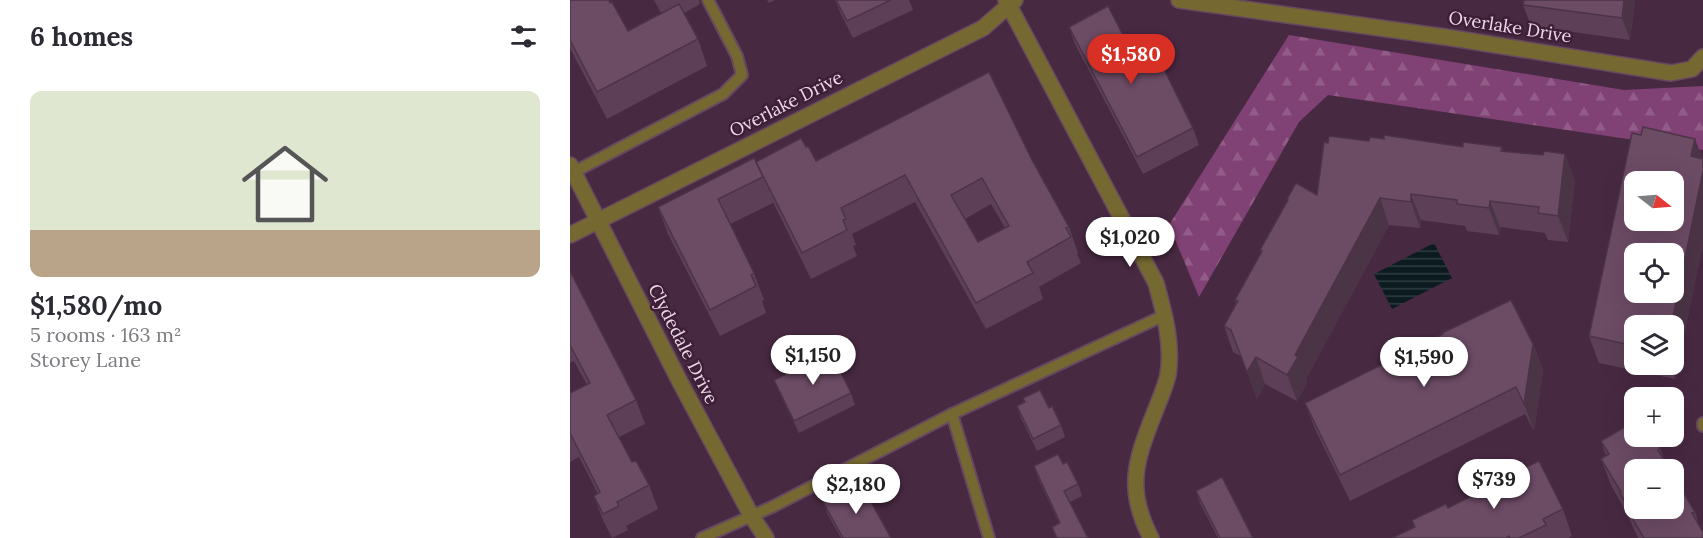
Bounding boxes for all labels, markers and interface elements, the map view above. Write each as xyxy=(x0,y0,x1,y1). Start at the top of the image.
street label: Overlake Drive xyxy=(1447,5,1573,48)
text: 6 homes xyxy=(30,20,133,53)
icon: filters xyxy=(507,20,540,53)
pin: $1,580 xyxy=(1082,34,1180,85)
text: $1,580 xyxy=(1101,41,1161,66)
street label: Overlake Drive xyxy=(725,65,846,142)
icon: home xyxy=(231,130,339,238)
north arrow xyxy=(1624,171,1684,231)
map controls xyxy=(1624,171,1684,519)
pin: $1,020 xyxy=(1081,217,1179,268)
text: $1,020 xyxy=(1100,224,1160,249)
button: locate xyxy=(1624,243,1684,303)
street label: Clydedale Drive xyxy=(643,280,724,408)
text: $1,580/mo xyxy=(30,289,162,322)
button: layers xyxy=(1624,315,1684,375)
text: 5 rooms · 163 m² xyxy=(30,322,182,347)
pin: $1,150 xyxy=(764,335,862,386)
pin: $1,590 xyxy=(1375,337,1473,388)
text: $1,150 xyxy=(785,342,841,367)
text: $1,590 xyxy=(1394,344,1454,369)
text: Storey Lane xyxy=(30,347,141,372)
button: + xyxy=(1624,387,1684,447)
pin: $739 xyxy=(1458,459,1530,510)
button: − xyxy=(1624,459,1684,519)
pin: $2,180 xyxy=(807,464,905,515)
text: $739 xyxy=(1472,466,1516,491)
text: $2,180 xyxy=(826,471,886,496)

